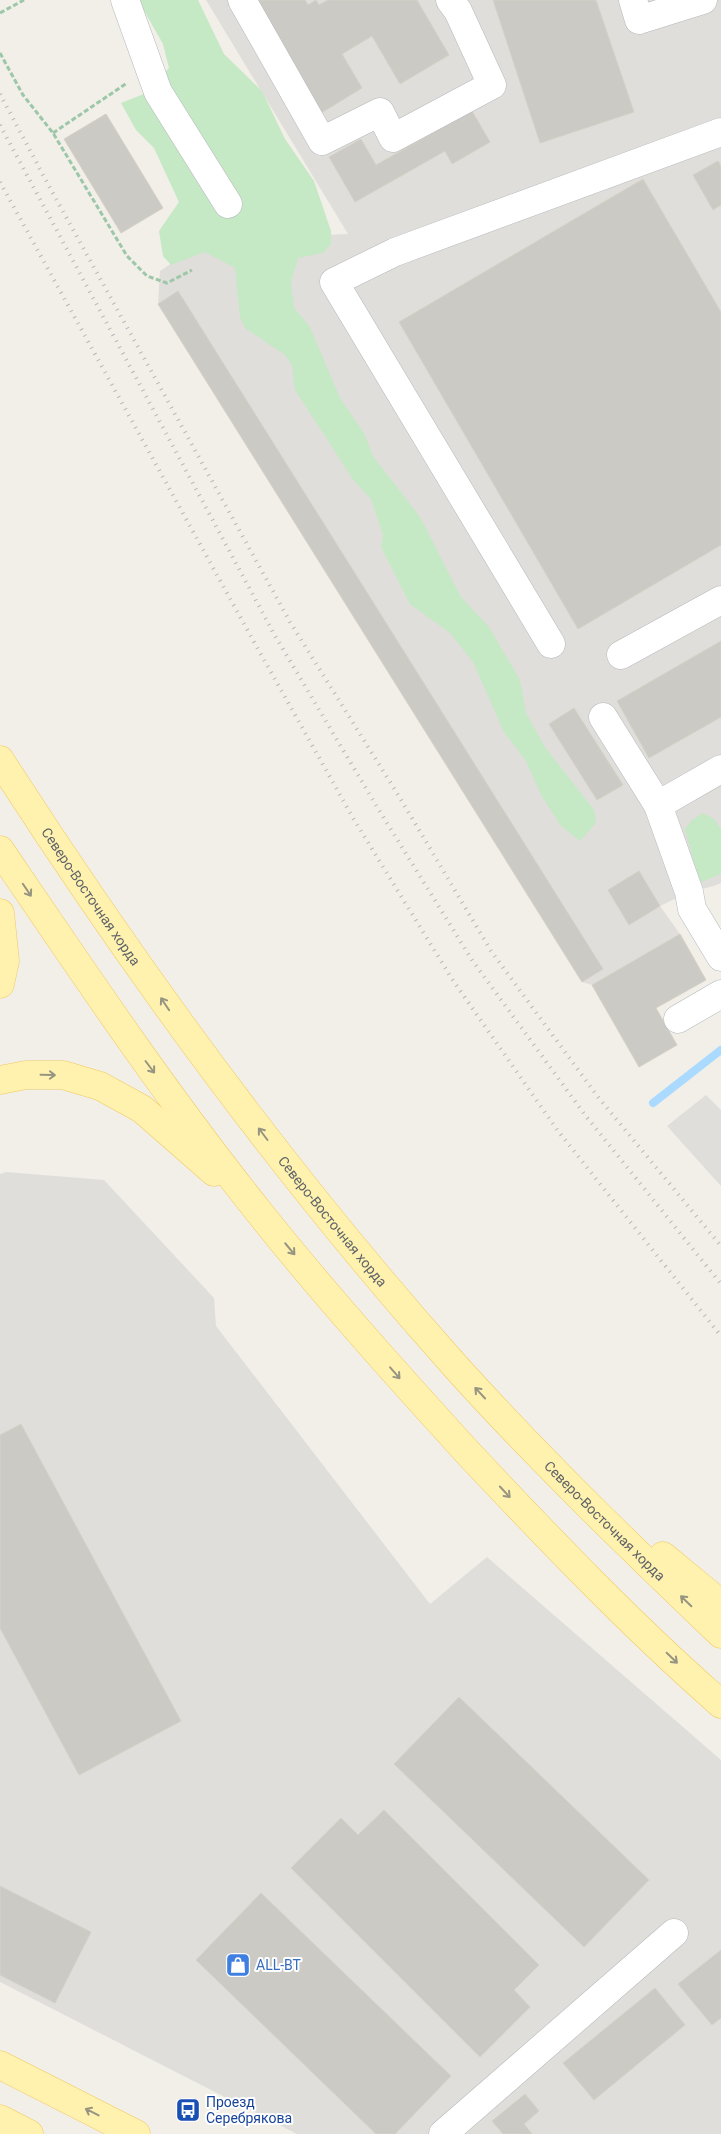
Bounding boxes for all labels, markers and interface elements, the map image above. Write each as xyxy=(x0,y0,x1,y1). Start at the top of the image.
street label: Северо-Восточная хорда xyxy=(38,825,144,968)
one-way arrow xyxy=(22,883,33,897)
one-way arrow xyxy=(159,998,169,1012)
one-way arrow xyxy=(145,1060,155,1074)
one-way arrow xyxy=(40,1070,56,1080)
one-way arrow xyxy=(258,1127,268,1141)
street label: Северо-Восточная хорда xyxy=(275,1153,390,1290)
one-way arrow xyxy=(284,1242,296,1255)
one-way arrow xyxy=(389,1366,401,1379)
one-way arrow xyxy=(475,1387,487,1400)
street label: Северо-Восточная хорда xyxy=(541,1458,668,1584)
one-way arrow xyxy=(499,1486,511,1499)
one-way arrow xyxy=(680,1595,692,1607)
one-way arrow xyxy=(665,1652,678,1664)
shop icon: ALL-BT xyxy=(225,1952,251,1978)
place label: ALL-BT xyxy=(256,1957,302,1973)
place label: Проезд Серебрякова xyxy=(206,2094,292,2126)
bus stop icon: Проезд Серебрякова xyxy=(175,2097,201,2123)
one-way arrow xyxy=(85,2107,100,2117)

